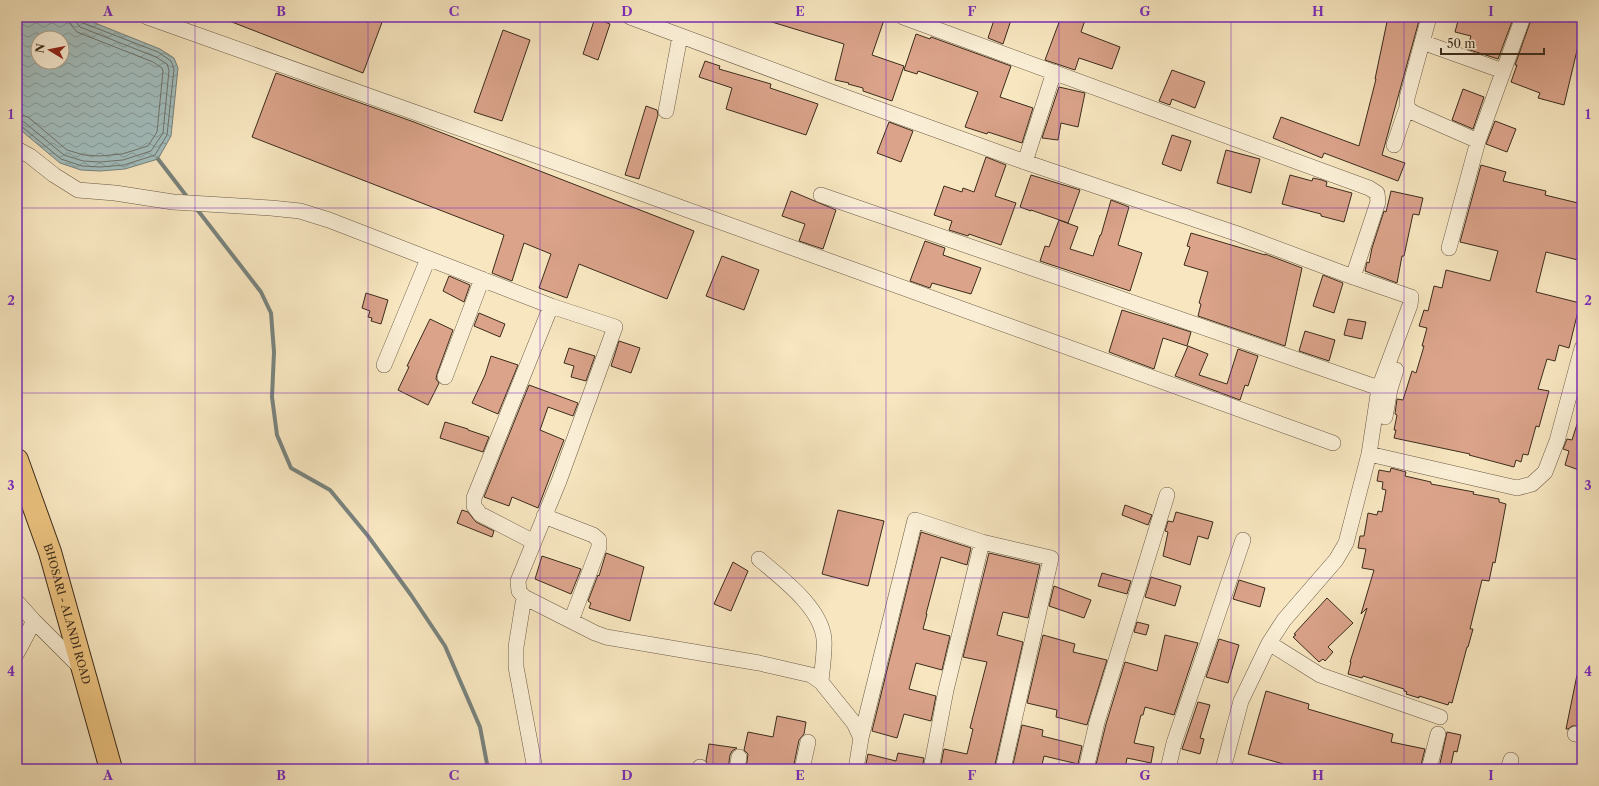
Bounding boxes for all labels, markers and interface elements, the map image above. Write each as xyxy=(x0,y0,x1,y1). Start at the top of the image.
text: A xyxy=(102,3,114,19)
text: B xyxy=(276,3,286,19)
text: C xyxy=(449,3,459,19)
text: D xyxy=(621,3,633,19)
text: E xyxy=(795,3,805,19)
text: F xyxy=(968,3,977,19)
text: G xyxy=(1139,3,1151,19)
text: H xyxy=(1312,3,1324,19)
text: I xyxy=(1488,3,1494,19)
north arrow xyxy=(30,30,70,70)
scale bar xyxy=(1441,30,1544,56)
text: 50 m xyxy=(1447,36,1476,51)
text: N xyxy=(32,42,48,54)
text: 1 xyxy=(8,106,14,122)
text: 1 xyxy=(1585,106,1591,122)
text: 2 xyxy=(7,292,15,308)
text: 2 xyxy=(1584,292,1592,308)
text: 3 xyxy=(7,477,15,493)
text: 3 xyxy=(1584,477,1592,493)
street label: BHOSARI - ALANDI ROAD xyxy=(41,542,94,686)
text: 4 xyxy=(7,663,15,679)
text: 4 xyxy=(1584,663,1592,679)
text: A xyxy=(102,767,114,783)
text: B xyxy=(276,767,286,783)
text: C xyxy=(449,767,459,783)
text: D xyxy=(621,767,633,783)
text: E xyxy=(795,767,805,783)
text: F xyxy=(968,767,977,783)
text: G xyxy=(1139,767,1151,783)
text: H xyxy=(1312,767,1324,783)
text: I xyxy=(1488,767,1494,783)

